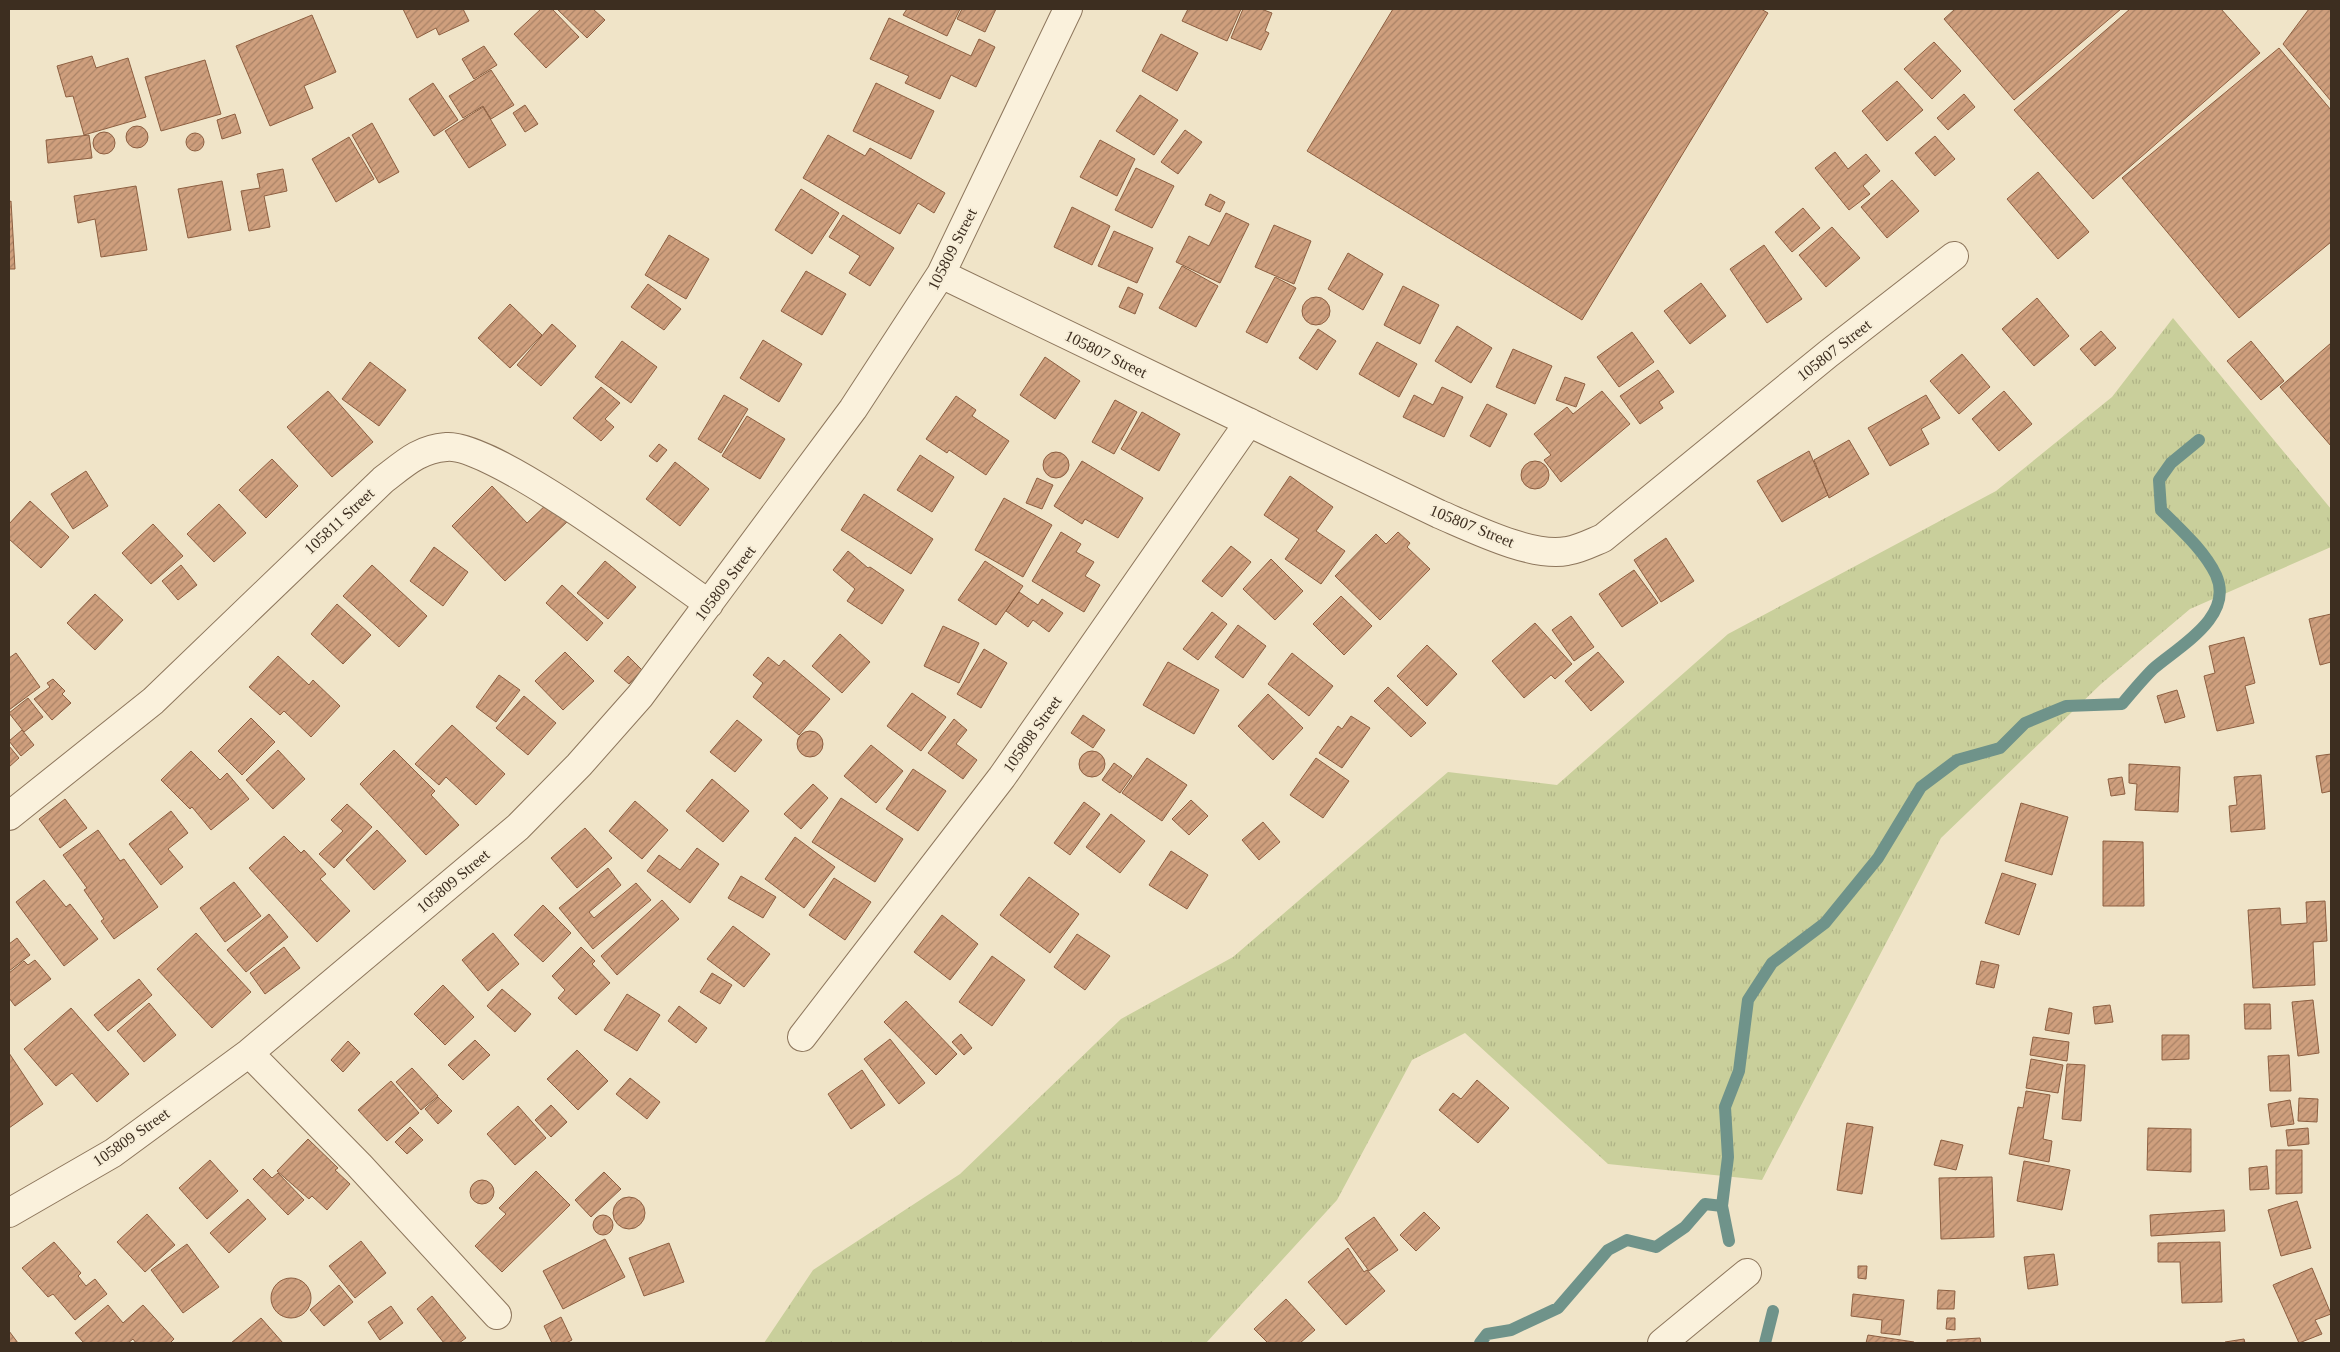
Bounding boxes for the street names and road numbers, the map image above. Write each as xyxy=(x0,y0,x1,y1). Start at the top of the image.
street label: 105809 Street xyxy=(924,205,980,293)
street label: 105807 Street xyxy=(1794,315,1875,384)
street label: 105807 Street xyxy=(1062,327,1150,381)
street label: 105811 Street xyxy=(301,484,378,557)
street label: 105807 Street xyxy=(1427,501,1517,551)
street label: 105809 Street xyxy=(691,542,759,624)
street label: 105808 Street xyxy=(999,692,1065,775)
street label: 105809 Street xyxy=(413,845,493,916)
street label: 105809 Street xyxy=(90,1104,173,1170)

